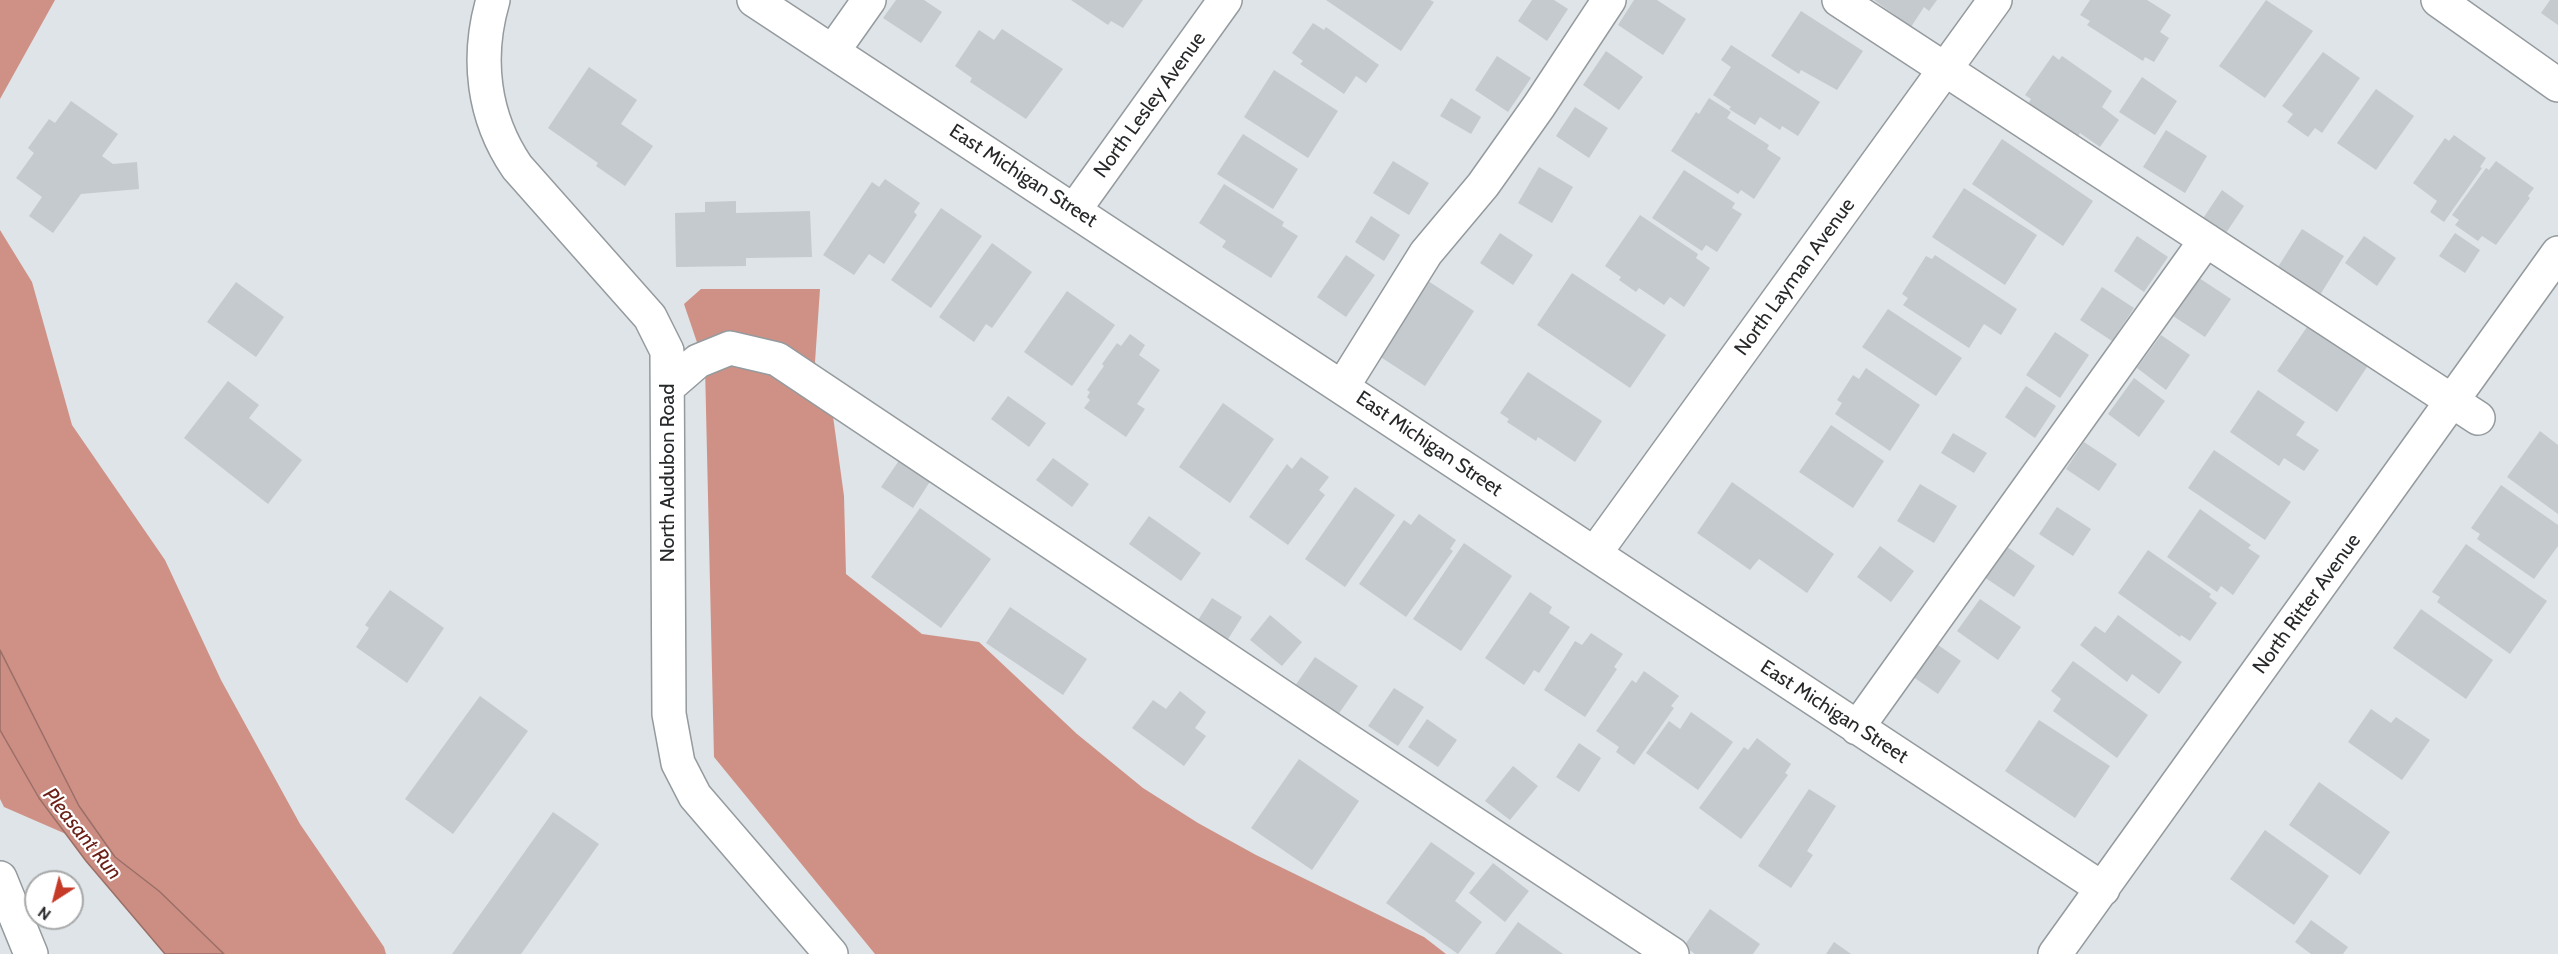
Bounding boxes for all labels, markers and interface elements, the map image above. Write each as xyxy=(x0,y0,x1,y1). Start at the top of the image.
street label: North Lesley Avenue xyxy=(1089,27,1211,183)
street label: East Michigan Street xyxy=(945,119,1101,233)
street label: North Layman Avenue xyxy=(1730,194,1860,360)
street label: North Audubon Road xyxy=(656,384,680,562)
street label: East Michigan Street xyxy=(1351,386,1507,502)
street label: North Ritter Avenue xyxy=(2248,529,2366,679)
street label: East Michigan Street xyxy=(1756,655,1912,769)
water label: Pleasant Run xyxy=(37,783,127,885)
north arrow xyxy=(24,870,84,930)
text: N xyxy=(34,902,54,924)

